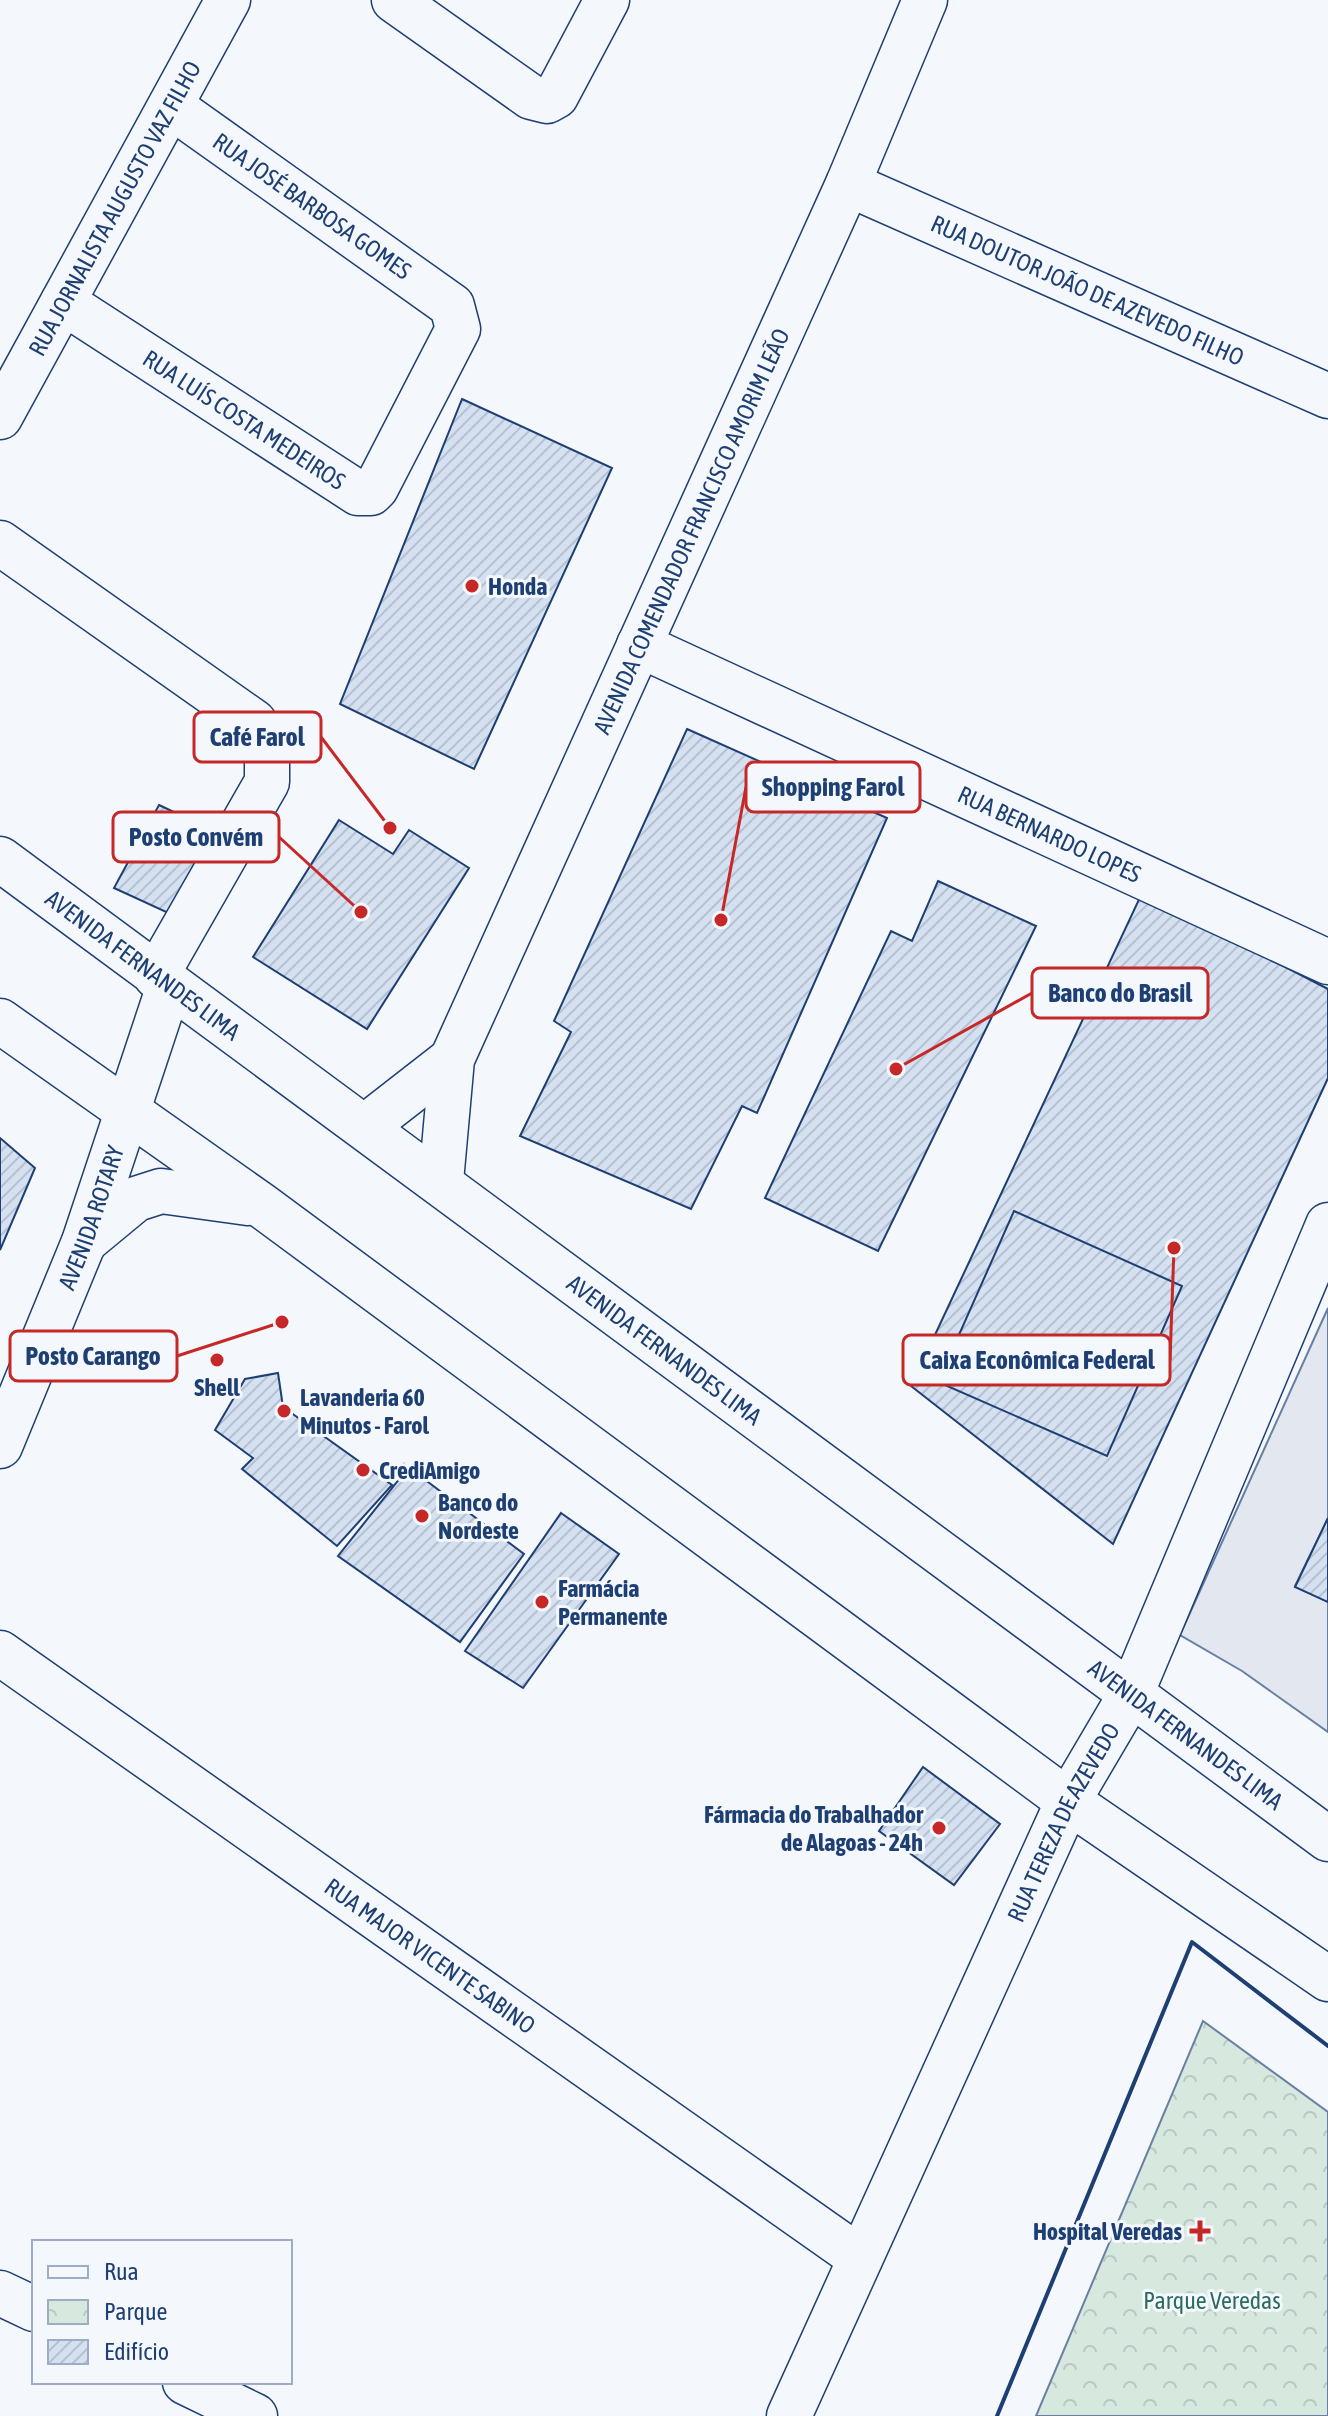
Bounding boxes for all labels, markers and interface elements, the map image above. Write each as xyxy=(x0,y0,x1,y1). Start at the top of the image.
street label: RUA JORNALISTA AUGUSTO VAZ FILHO xyxy=(23,56,206,360)
street label: RUA JOSÉ BARBOSA GOMES xyxy=(208,127,416,285)
street label: RUA DOUTOR JOÃO DE AZEVEDO FILHO xyxy=(927,209,1248,371)
street label: AVENIDA COMENDADOR FRANCISCO AMORIM LEÃO xyxy=(588,324,794,738)
street label: RUA LUÍS COSTA MEDEIROS xyxy=(138,344,350,495)
place label: Honda xyxy=(488,573,547,600)
marker: Honda xyxy=(463,577,481,595)
callout: Café Farol xyxy=(194,712,321,762)
text: Café Farol xyxy=(209,722,306,752)
callout: Shopping Farol xyxy=(746,762,920,812)
text: Shopping Farol xyxy=(762,772,905,802)
street label: RUA BERNARDO LOPES xyxy=(954,780,1145,888)
callout: Posto Convém xyxy=(113,812,279,862)
text: Posto Convém xyxy=(129,822,263,852)
street label: AVENIDA FERNANDES LIMA xyxy=(41,884,246,1045)
callout: Banco do Brasil xyxy=(1032,968,1208,1018)
text: Banco do Brasil xyxy=(1048,978,1193,1008)
street label: AVENIDA ROTARY xyxy=(52,1142,129,1294)
street label: AVENIDA FERNANDES LIMA xyxy=(562,1269,767,1430)
callout: Posto Carango xyxy=(10,1331,177,1381)
callout: Caixa Econômica Federal xyxy=(903,1335,1170,1385)
text: Posto Carango xyxy=(25,1341,161,1371)
text: Caixa Econômica Federal xyxy=(919,1345,1156,1375)
marker: Shell xyxy=(208,1351,226,1369)
place label: Shell xyxy=(194,1374,240,1401)
place label: Lavanderia 60 Minutos - Farol xyxy=(300,1384,430,1439)
marker: Lavanderia 60 Minutos - Farol xyxy=(275,1402,293,1420)
place label: CrediAmigo xyxy=(379,1457,480,1484)
marker: CrediAmigo xyxy=(354,1461,372,1479)
place label: Banco do Nordeste xyxy=(438,1489,519,1544)
marker: Banco do Nordeste xyxy=(413,1507,431,1525)
place label: Farmácia Permanente xyxy=(558,1575,668,1630)
marker: Farmácia Permanente xyxy=(533,1593,551,1611)
street label: AVENIDA FERNANDES LIMA xyxy=(1084,1654,1289,1815)
street label: RUA TEREZA DE AZEVEDO xyxy=(1002,1718,1124,1926)
place label: Fármacia do Trabalhador de Alagoas - 24h xyxy=(704,1801,924,1856)
marker: Fármacia do Trabalhador de Alagoas - 24h xyxy=(930,1819,948,1837)
street label: RUA MAJOR VICENTE SABINO xyxy=(320,1872,541,2039)
place label: Hospital Veredas xyxy=(1033,2218,1183,2245)
marker: Hospital Veredas xyxy=(1189,2220,1211,2242)
legend xyxy=(32,2240,292,2384)
text: Rua xyxy=(104,2258,139,2285)
park label: Parque Veredas xyxy=(1143,2287,1281,2314)
text: Parque xyxy=(104,2298,167,2325)
text: Edifício xyxy=(104,2338,169,2365)

